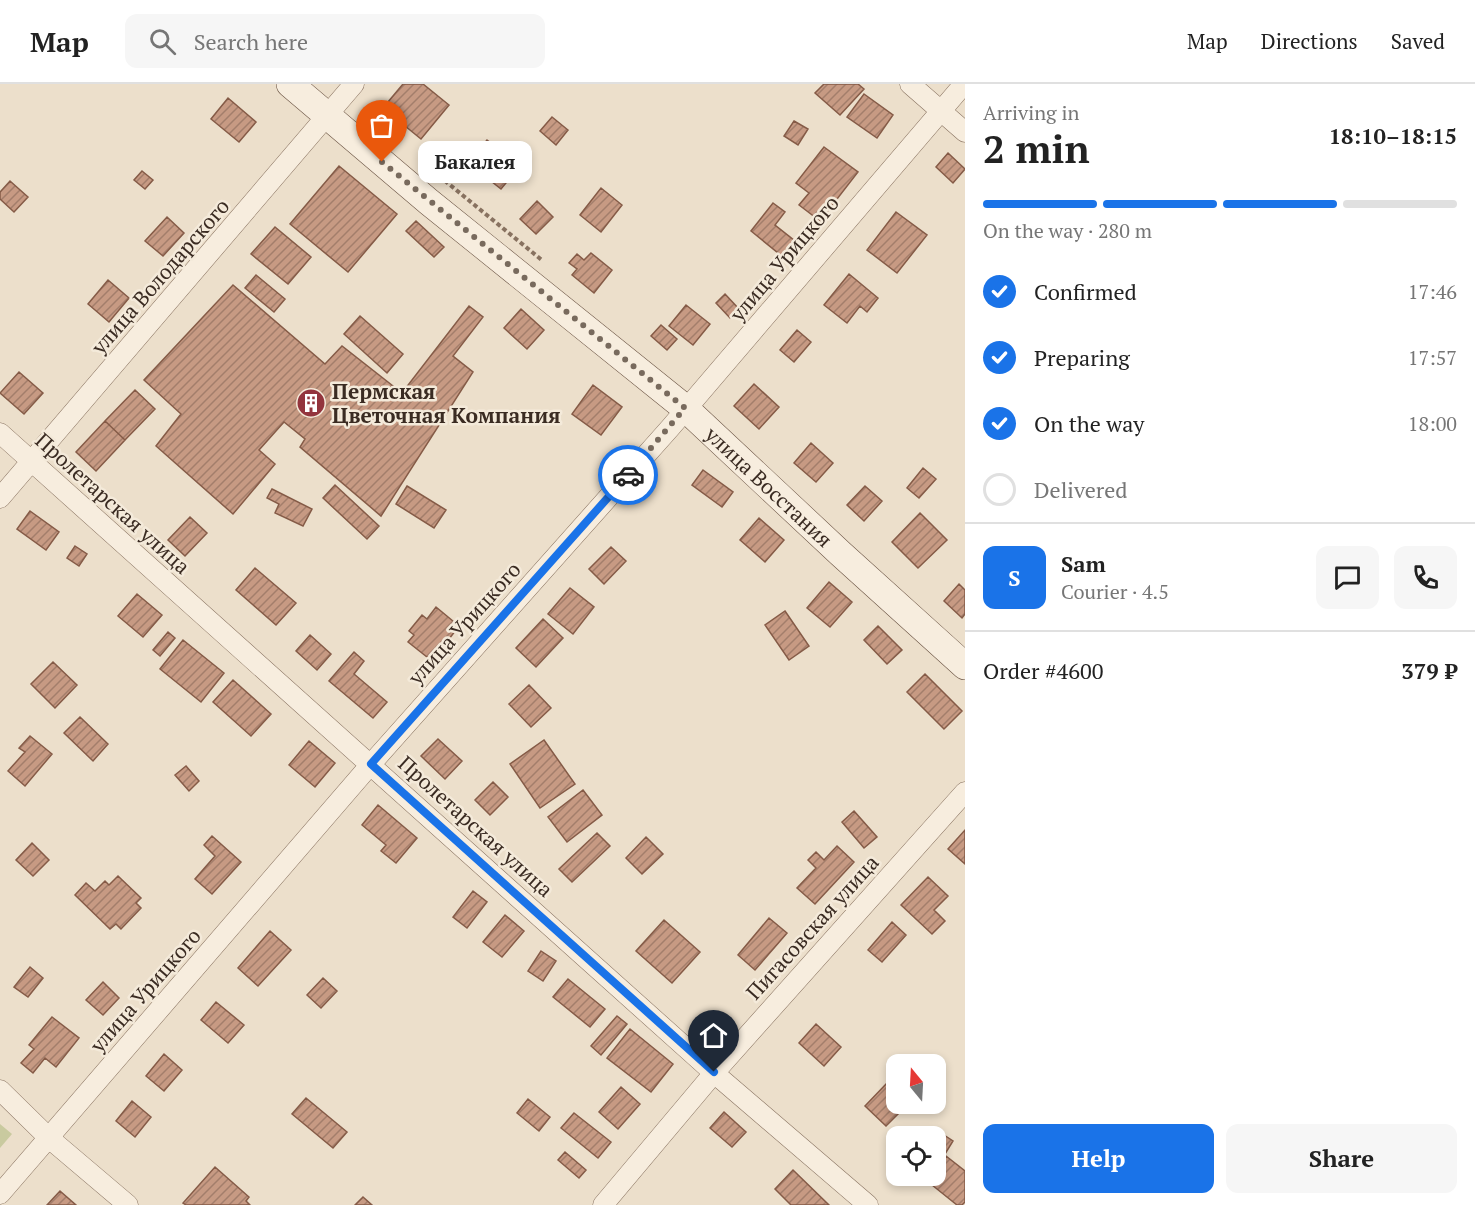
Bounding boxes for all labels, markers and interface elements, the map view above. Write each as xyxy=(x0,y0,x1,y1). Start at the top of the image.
search box xyxy=(125,14,545,68)
text: Map xyxy=(30,23,89,60)
icon: search xyxy=(146,25,179,58)
text: Search here xyxy=(194,27,308,56)
text: Map xyxy=(1187,27,1228,55)
text: Directions xyxy=(1261,27,1358,55)
text: Saved xyxy=(1391,27,1445,55)
text: Arriving in xyxy=(983,99,1079,126)
pin xyxy=(356,100,407,162)
icon: bag xyxy=(365,109,398,142)
text: 18:10–18:15 xyxy=(1329,121,1457,150)
text: 2 min xyxy=(983,122,1090,174)
callout: Бакалея xyxy=(418,141,532,183)
text: Бакалея xyxy=(435,148,515,175)
street label: улица Урицкого xyxy=(723,189,845,328)
street label: улица Володарского xyxy=(84,192,235,360)
text: On the way · 280 m xyxy=(983,217,1152,244)
icon: check xyxy=(983,275,1016,308)
text: Confirmed xyxy=(1034,277,1137,306)
text: 17:46 xyxy=(1408,278,1457,305)
icon: check xyxy=(983,341,1016,374)
text: Preparing xyxy=(1034,343,1130,372)
text: 17:57 xyxy=(1408,344,1457,371)
place label: Пермская Цветочная Компания xyxy=(332,377,561,429)
building icon: Пермская Цветочная Компания xyxy=(295,387,327,419)
icon: check xyxy=(983,407,1016,440)
text: On the way xyxy=(1034,409,1144,438)
text: 18:00 xyxy=(1408,410,1457,437)
street label: улица Восстания xyxy=(699,420,839,553)
street label: Пролетарская улица xyxy=(30,426,197,580)
courier xyxy=(598,445,658,505)
icon: car xyxy=(612,459,645,492)
text: Delivered xyxy=(1034,475,1127,504)
button: chat xyxy=(1316,546,1379,609)
button: phone xyxy=(1394,546,1457,609)
text: Sam xyxy=(1061,549,1106,578)
street label: улица Урицкого xyxy=(401,556,527,691)
text: S xyxy=(1008,563,1021,592)
text: Courier · 4.5 xyxy=(1061,578,1169,605)
text: Order #4600 xyxy=(983,656,1103,685)
text: 379 ₽ xyxy=(1401,656,1457,685)
street label: Пролетарская улица xyxy=(393,749,560,903)
street label: Пигасовская улица xyxy=(740,848,885,1005)
street label: улица Урицкого xyxy=(83,922,207,1059)
pin xyxy=(688,1010,739,1072)
icon: home xyxy=(697,1019,730,1052)
north arrow xyxy=(886,1054,946,1114)
map controls xyxy=(886,1054,946,1186)
button: Help xyxy=(983,1124,1214,1193)
button: Share xyxy=(1226,1124,1457,1193)
button: locate xyxy=(886,1126,946,1186)

